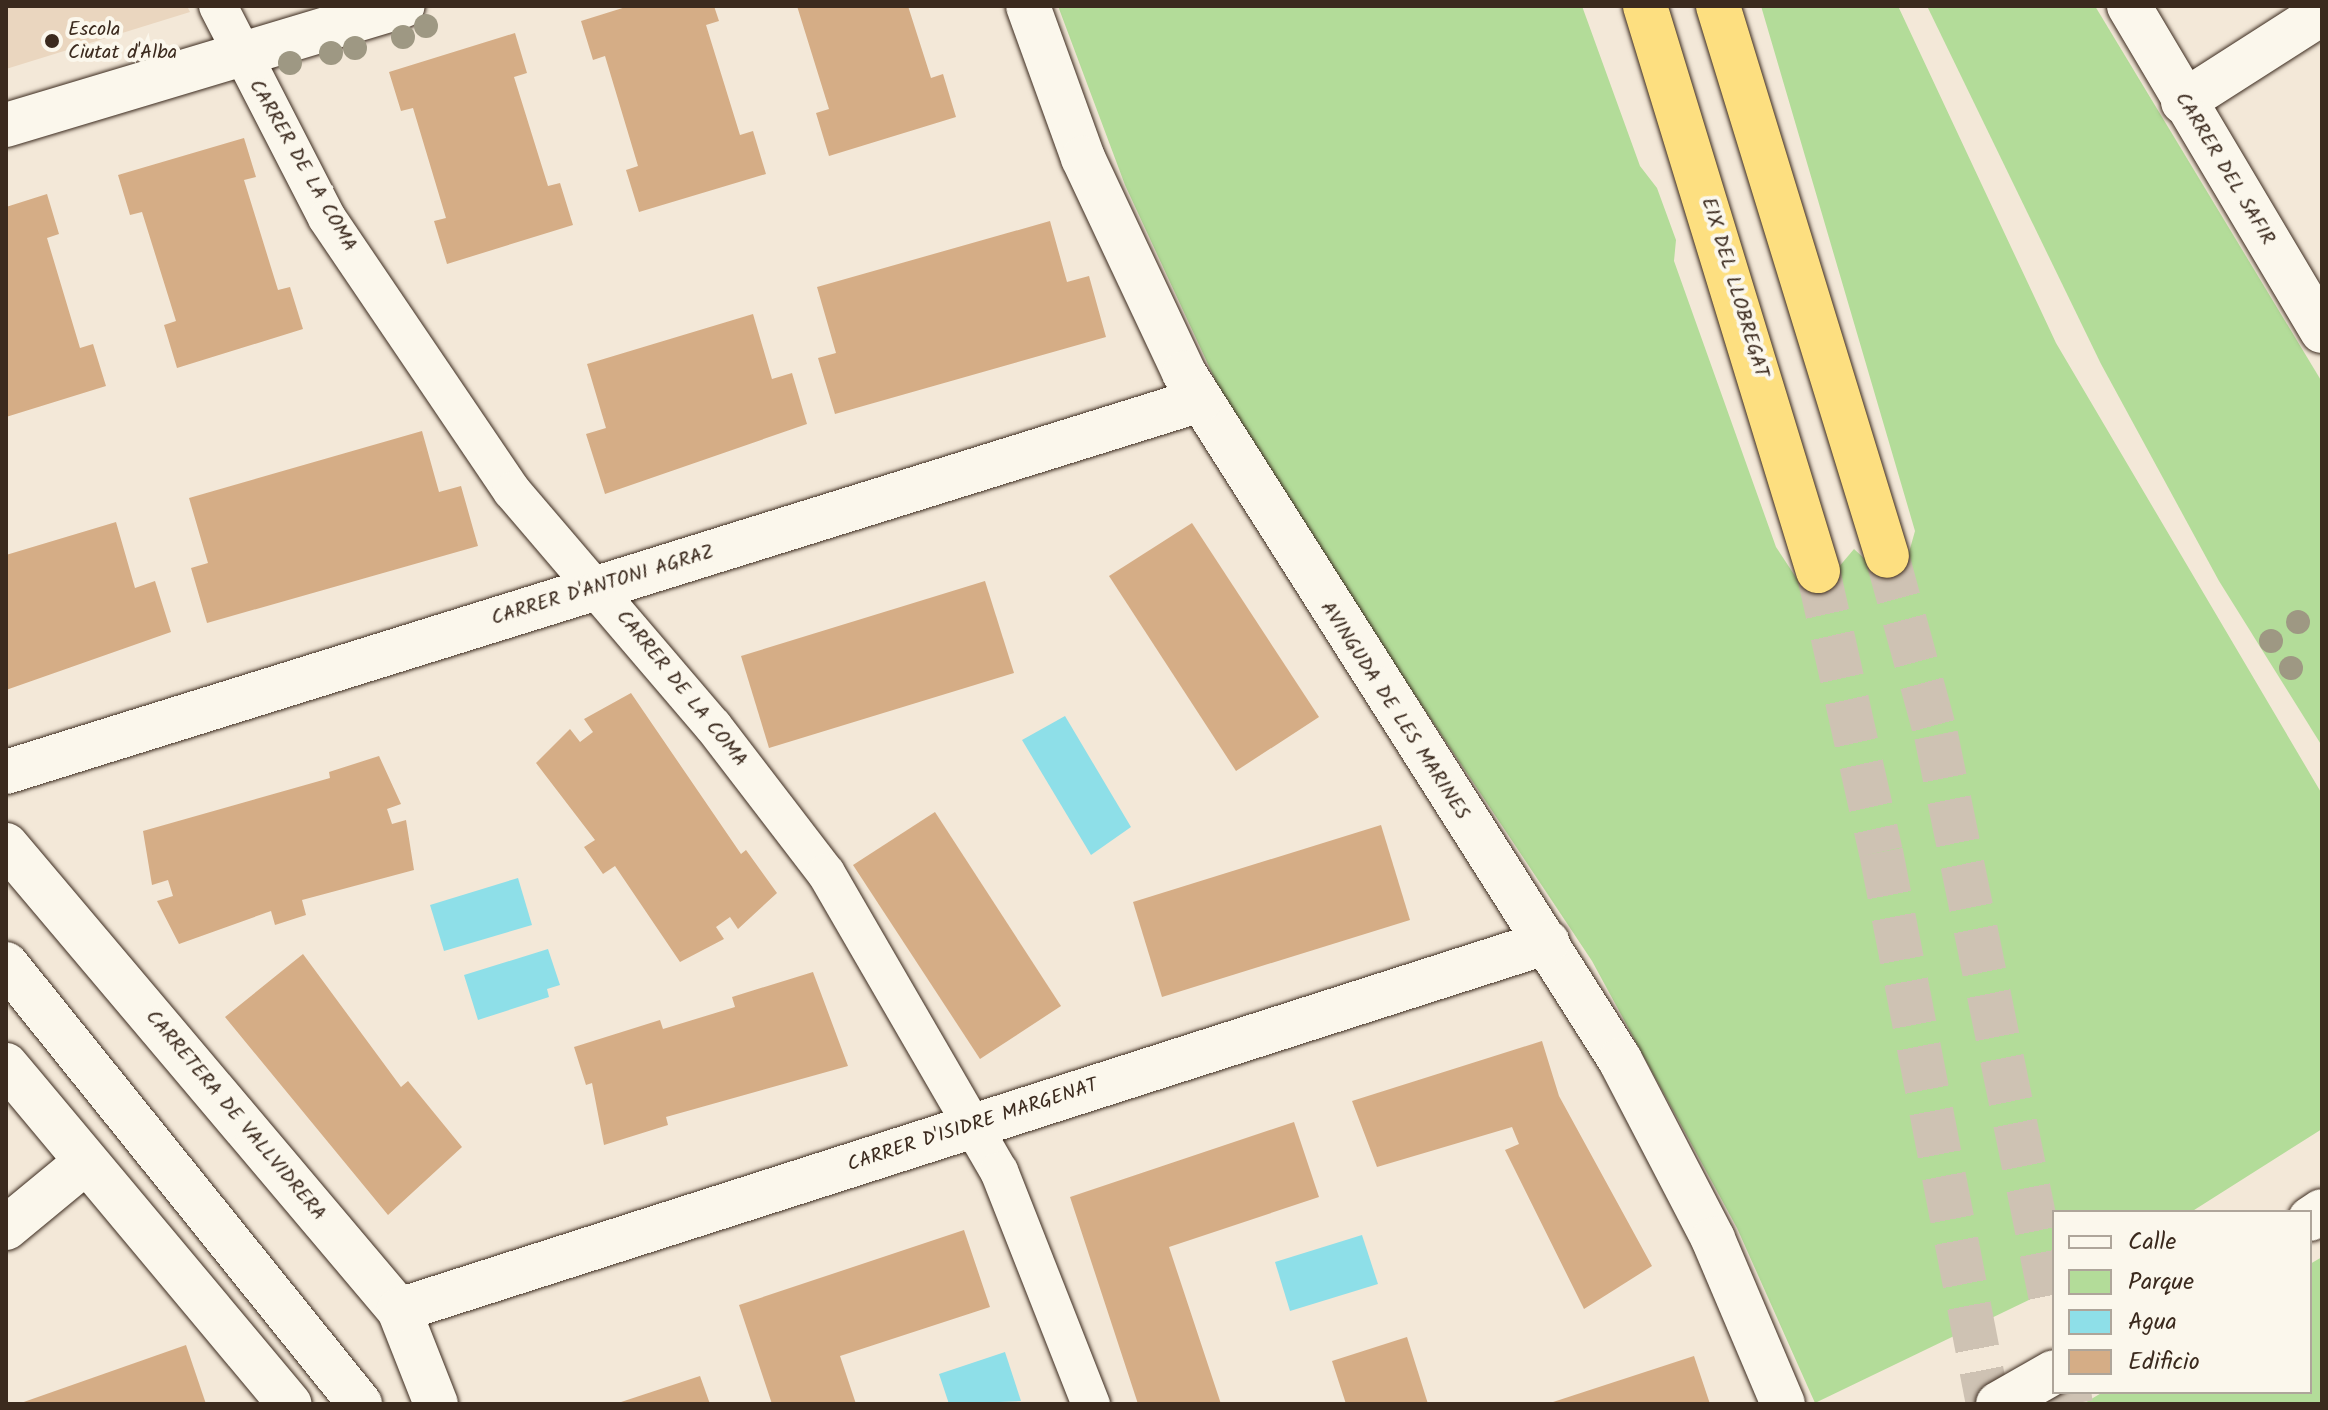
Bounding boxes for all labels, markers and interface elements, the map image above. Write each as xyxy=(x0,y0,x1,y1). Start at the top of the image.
place label: Escola Ciutat d'Alba xyxy=(68,18,177,65)
marker: Escola Ciutat d'Alba xyxy=(43,32,61,50)
street label: CARRER DE LA COMA xyxy=(243,76,361,256)
street label: CARRER DEL SAFIR xyxy=(2169,88,2279,250)
street label: EIX DEL LLOBREGAT xyxy=(1695,195,1773,381)
street label: CARRER D'ANTONI AGRAZ xyxy=(489,541,717,631)
street label: AVINGUDA DE LES MARINES xyxy=(1314,597,1474,825)
street label: CARRER DE LA COMA xyxy=(610,606,752,772)
street label: CARRETERA DE VALLVIDRERA xyxy=(140,1006,330,1226)
street label: CARRER D'ISIDRE MARGENAT xyxy=(845,1074,1101,1178)
legend xyxy=(2052,1210,2312,1394)
text: Calle xyxy=(2128,1223,2176,1262)
text: Parque xyxy=(2128,1263,2194,1302)
text: Agua xyxy=(2128,1303,2177,1342)
text: Edificio xyxy=(2128,1343,2200,1382)

